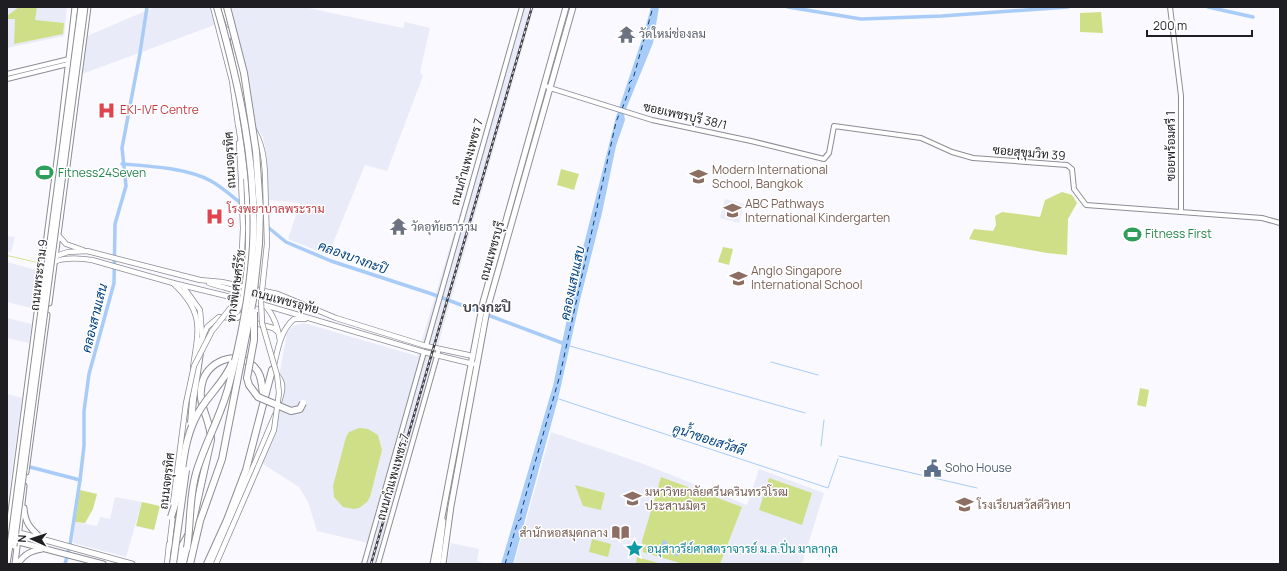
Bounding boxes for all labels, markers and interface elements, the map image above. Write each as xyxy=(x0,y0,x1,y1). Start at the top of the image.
scale bar xyxy=(1147,12,1252,38)
text: 200 m xyxy=(1153,17,1187,34)
temple icon: วัดใหม่ช่องลม xyxy=(616,24,636,44)
place label: วัดใหม่ช่องลม xyxy=(639,25,706,42)
street label: ซอยเพชรบุรี 38/1 xyxy=(641,98,729,134)
hospital icon: EKI-IVF Centre xyxy=(97,100,117,120)
place label: EKI-IVF Centre xyxy=(120,101,199,118)
street label: ซอยพร้อมศรี 1 xyxy=(1162,111,1179,181)
street label: ถนนกำแพงเพชร 7 xyxy=(446,116,487,207)
street label: ถนนจตุรทิศ xyxy=(220,131,240,189)
street label: ซอยสุขุมวิท 39 xyxy=(992,141,1066,165)
place label: Modern International School, Bangkok xyxy=(712,161,828,192)
sports icon: Fitness24Seven xyxy=(35,163,55,183)
place label: Fitness24Seven xyxy=(58,164,146,181)
school or university icon: Modern International School, Bangkok xyxy=(689,167,709,187)
place label: ABC Pathways International Kindergarten xyxy=(745,195,890,226)
place label: โรงพยาบาลพระราม 9 xyxy=(226,200,325,231)
school or university icon: ABC Pathways International Kindergarten xyxy=(722,201,742,221)
hospital icon: โรงพยาบาลพระราม 9 xyxy=(204,206,224,226)
temple icon: วัดอุทัยธาราม xyxy=(388,217,408,237)
place label: วัดอุทัยธาราม xyxy=(411,218,477,236)
street label: ถนนเพชรบุรี xyxy=(475,219,509,283)
sports icon: Fitness First xyxy=(1122,224,1142,244)
place label: Fitness First xyxy=(1145,225,1212,242)
water label: คลองบางกะปิ xyxy=(316,236,391,278)
street label: ถนนพระราม 9 xyxy=(26,238,51,312)
water label: คลองแสนแสบ xyxy=(555,244,589,322)
street label: ทางพิเศษศรีรัช xyxy=(222,249,249,323)
place label: Anglo Singapore International School xyxy=(751,262,863,293)
school or university icon: Anglo Singapore International School xyxy=(728,268,748,288)
water label: คลองสามเสน xyxy=(77,281,111,354)
street label: ถนนเพชรอุทัย xyxy=(249,283,321,319)
district label: บางกะปิ xyxy=(463,297,511,316)
water label: คูน้ำซอยสวัสดี xyxy=(670,416,749,460)
street label: ถนนกำแพงเพชร 7 xyxy=(372,431,413,522)
street label: ถนนจตุรทิศ xyxy=(155,452,179,510)
public building icon: Soho House xyxy=(922,458,942,478)
place label: Soho House xyxy=(945,459,1012,476)
place label: มหาวิทยาลัยศรีนครินทรวิโรฒ ประสานมิตร xyxy=(645,483,788,514)
school or university icon: มหาวิทยาลัยศรีนครินทรวิโรฒ ประสานมิตร xyxy=(622,489,642,509)
school or university icon: โรงเรียนสวัสดีวิทยา xyxy=(954,495,974,515)
place label: โรงเรียนสวัสดีวิทยา xyxy=(976,496,1071,513)
north arrow xyxy=(12,519,52,559)
library icon: สำนักหอสมุดกลาง xyxy=(611,523,631,543)
place label: สำนักหอสมุดกลาง xyxy=(519,524,608,542)
text: N xyxy=(14,534,29,543)
place icon: อนุสาวรีย์ศาสตราจารย์ ม.ล.ปิ่น มาลากุล xyxy=(624,539,644,559)
place label: อนุสาวรีย์ศาสตราจารย์ ม.ล.ปิ่น มาลากุล xyxy=(647,539,838,558)

